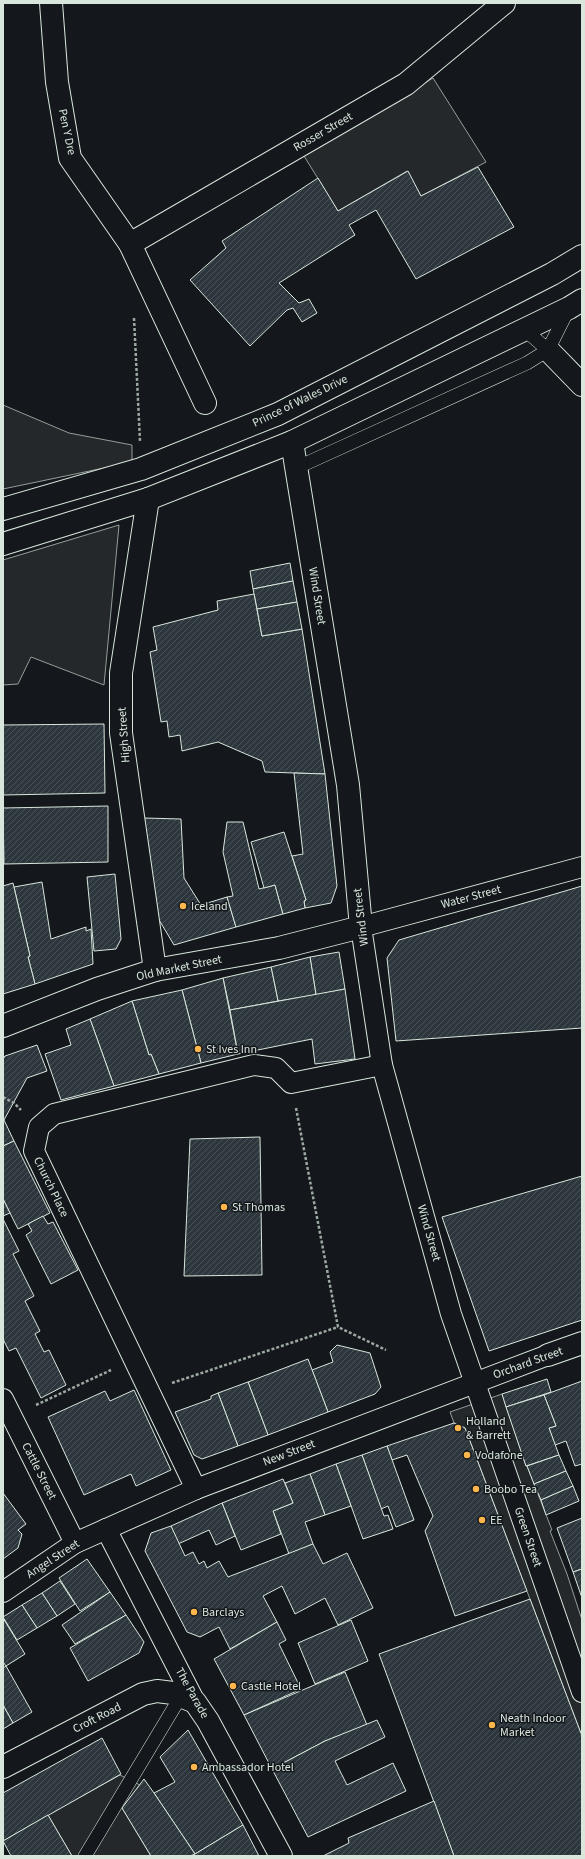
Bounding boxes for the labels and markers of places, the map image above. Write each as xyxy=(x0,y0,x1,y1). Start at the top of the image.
place label: Iceland xyxy=(191,898,228,915)
marker: Iceland xyxy=(178,901,188,911)
place label: St Ives Inn xyxy=(206,1041,257,1058)
marker: St Ives Inn xyxy=(193,1044,203,1054)
place label: St Thomas xyxy=(232,1199,285,1216)
marker: St Thomas xyxy=(219,1202,229,1212)
place label: Holland & Barrett xyxy=(466,1413,511,1444)
marker: Holland & Barrett xyxy=(453,1423,463,1433)
place label: Vodafone xyxy=(475,1447,523,1464)
marker: Vodafone xyxy=(462,1450,472,1460)
place label: Boobo Tea xyxy=(484,1481,537,1498)
marker: Boobo Tea xyxy=(471,1484,481,1494)
place label: EE xyxy=(490,1512,503,1529)
marker: EE xyxy=(477,1515,487,1525)
place label: Barclays xyxy=(202,1604,244,1621)
marker: Barclays xyxy=(189,1607,199,1617)
place label: Castle Hotel xyxy=(241,1678,301,1695)
marker: Castle Hotel xyxy=(228,1681,238,1691)
place label: Neath Indoor Market xyxy=(500,1710,567,1741)
marker: Neath Indoor Market xyxy=(487,1720,497,1730)
place label: Ambassador Hotel xyxy=(202,1759,294,1776)
marker: Ambassador Hotel xyxy=(189,1762,199,1772)

